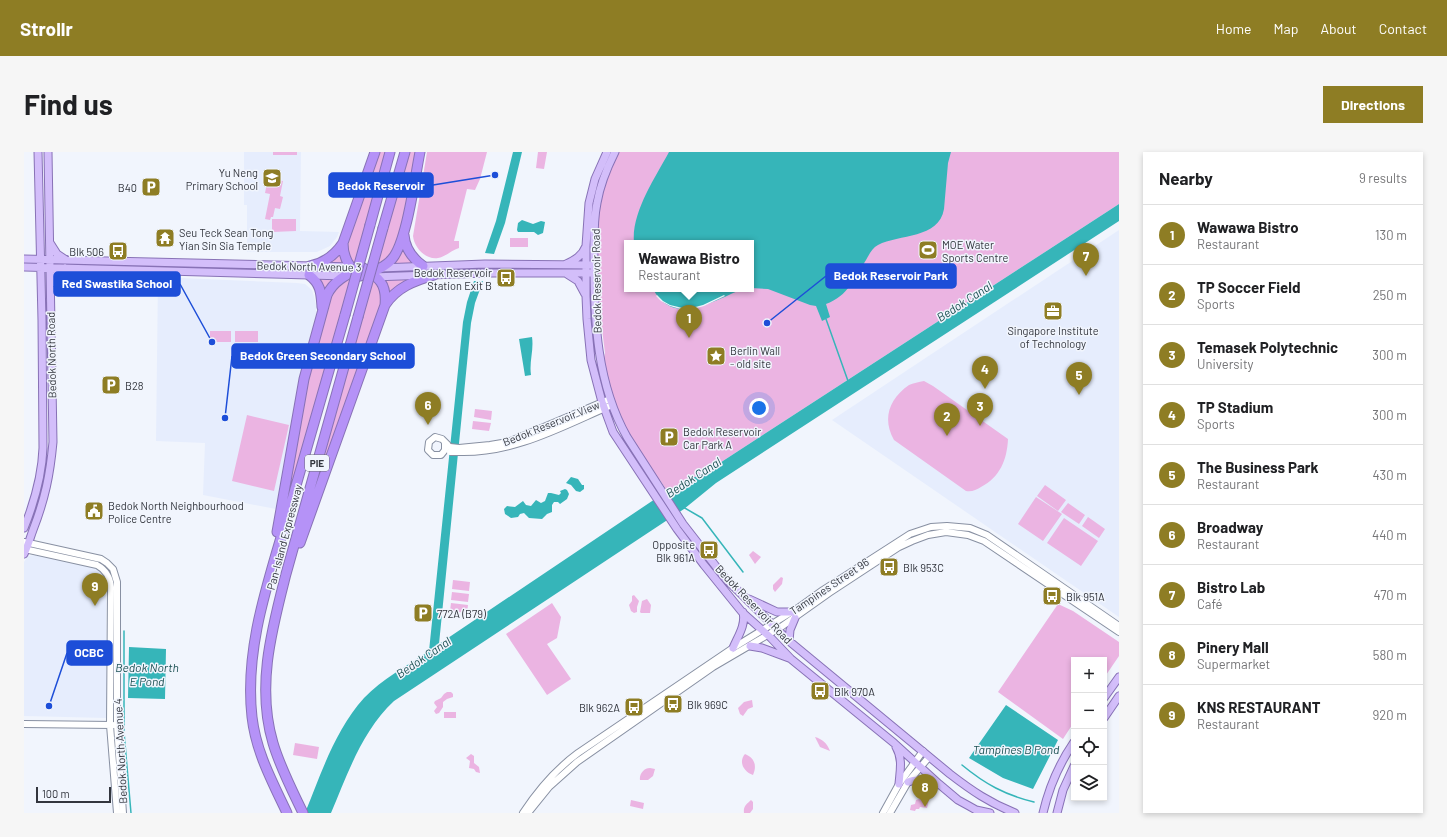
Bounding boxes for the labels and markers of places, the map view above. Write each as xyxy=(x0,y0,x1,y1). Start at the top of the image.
place label: Yu Neng Primary School xyxy=(186,166,258,192)
school or university icon: Yu Neng Primary School xyxy=(261,167,283,189)
callout: Bedok Reservoir xyxy=(329,173,433,197)
parking icon: B40 xyxy=(140,176,162,198)
place label: B40 xyxy=(118,181,137,194)
place label: Seu Teck Sean Tong Yian Sin Sia Temple xyxy=(179,226,274,252)
temple icon: Seu Teck Sean Tong Yian Sin Sia Temple xyxy=(154,227,176,249)
place label: MOE Water Sports Centre xyxy=(942,238,1008,264)
sports icon: MOE Water Sports Centre xyxy=(917,239,939,261)
bus stop icon: Blk 506 xyxy=(107,240,129,262)
pin: 7 xyxy=(1073,243,1099,276)
place label: Blk 506 xyxy=(69,245,104,258)
callout: Bedok Reservoir Park xyxy=(826,264,956,288)
place label: Bedok Reservoir Station Exit B xyxy=(414,266,492,292)
bus stop icon: Bedok Reservoir Station Exit B xyxy=(495,267,517,289)
callout: Red Swastika School xyxy=(54,272,180,296)
office icon: Singapore Institute of Technology xyxy=(1042,300,1064,322)
pin: 1 xyxy=(676,305,702,338)
place label: Singapore Institute of Technology xyxy=(1007,324,1099,350)
callout: Bedok Green Secondary School xyxy=(232,344,414,368)
place label: Berlin Wall - old site xyxy=(730,344,780,370)
place icon: Berlin Wall - old site xyxy=(705,345,727,367)
pin: 4 xyxy=(972,356,998,389)
pin: 5 xyxy=(1066,362,1092,395)
parking icon: B28 xyxy=(100,374,122,396)
place label: B28 xyxy=(125,379,144,392)
pin: 6 xyxy=(415,392,441,425)
pin: 3 xyxy=(967,393,993,426)
pin: 2 xyxy=(934,403,960,436)
place label: Bedok Reservoir Car Park A xyxy=(683,425,761,451)
parking icon: Bedok Reservoir Car Park A xyxy=(658,426,680,448)
place label: Bedok North Neighbourhood Police Centre xyxy=(108,499,244,525)
public building icon: Bedok North Neighbourhood Police Centre xyxy=(83,500,105,522)
place label: Opposite Blk 961A xyxy=(652,538,695,564)
bus stop icon: Opposite Blk 961A xyxy=(698,539,720,561)
bus stop icon: Blk 953C xyxy=(878,556,900,578)
place label: Blk 953C xyxy=(903,561,944,574)
pin: 9 xyxy=(82,573,108,606)
bus stop icon: Blk 951A xyxy=(1041,585,1063,607)
place label: Blk 951A xyxy=(1066,590,1105,603)
parking icon: 772A (B79) xyxy=(412,602,434,624)
place label: 772A (B79) xyxy=(437,607,486,620)
callout: OCBC xyxy=(67,641,112,665)
bus stop icon: Blk 970A xyxy=(809,680,831,702)
place label: Blk 970A xyxy=(834,685,875,698)
bus stop icon: Blk 969C xyxy=(662,693,684,715)
bus stop icon: Blk 962A xyxy=(623,696,645,718)
place label: Blk 969C xyxy=(687,698,728,711)
place label: Blk 962A xyxy=(579,701,620,714)
pin: 8 xyxy=(912,774,938,807)

